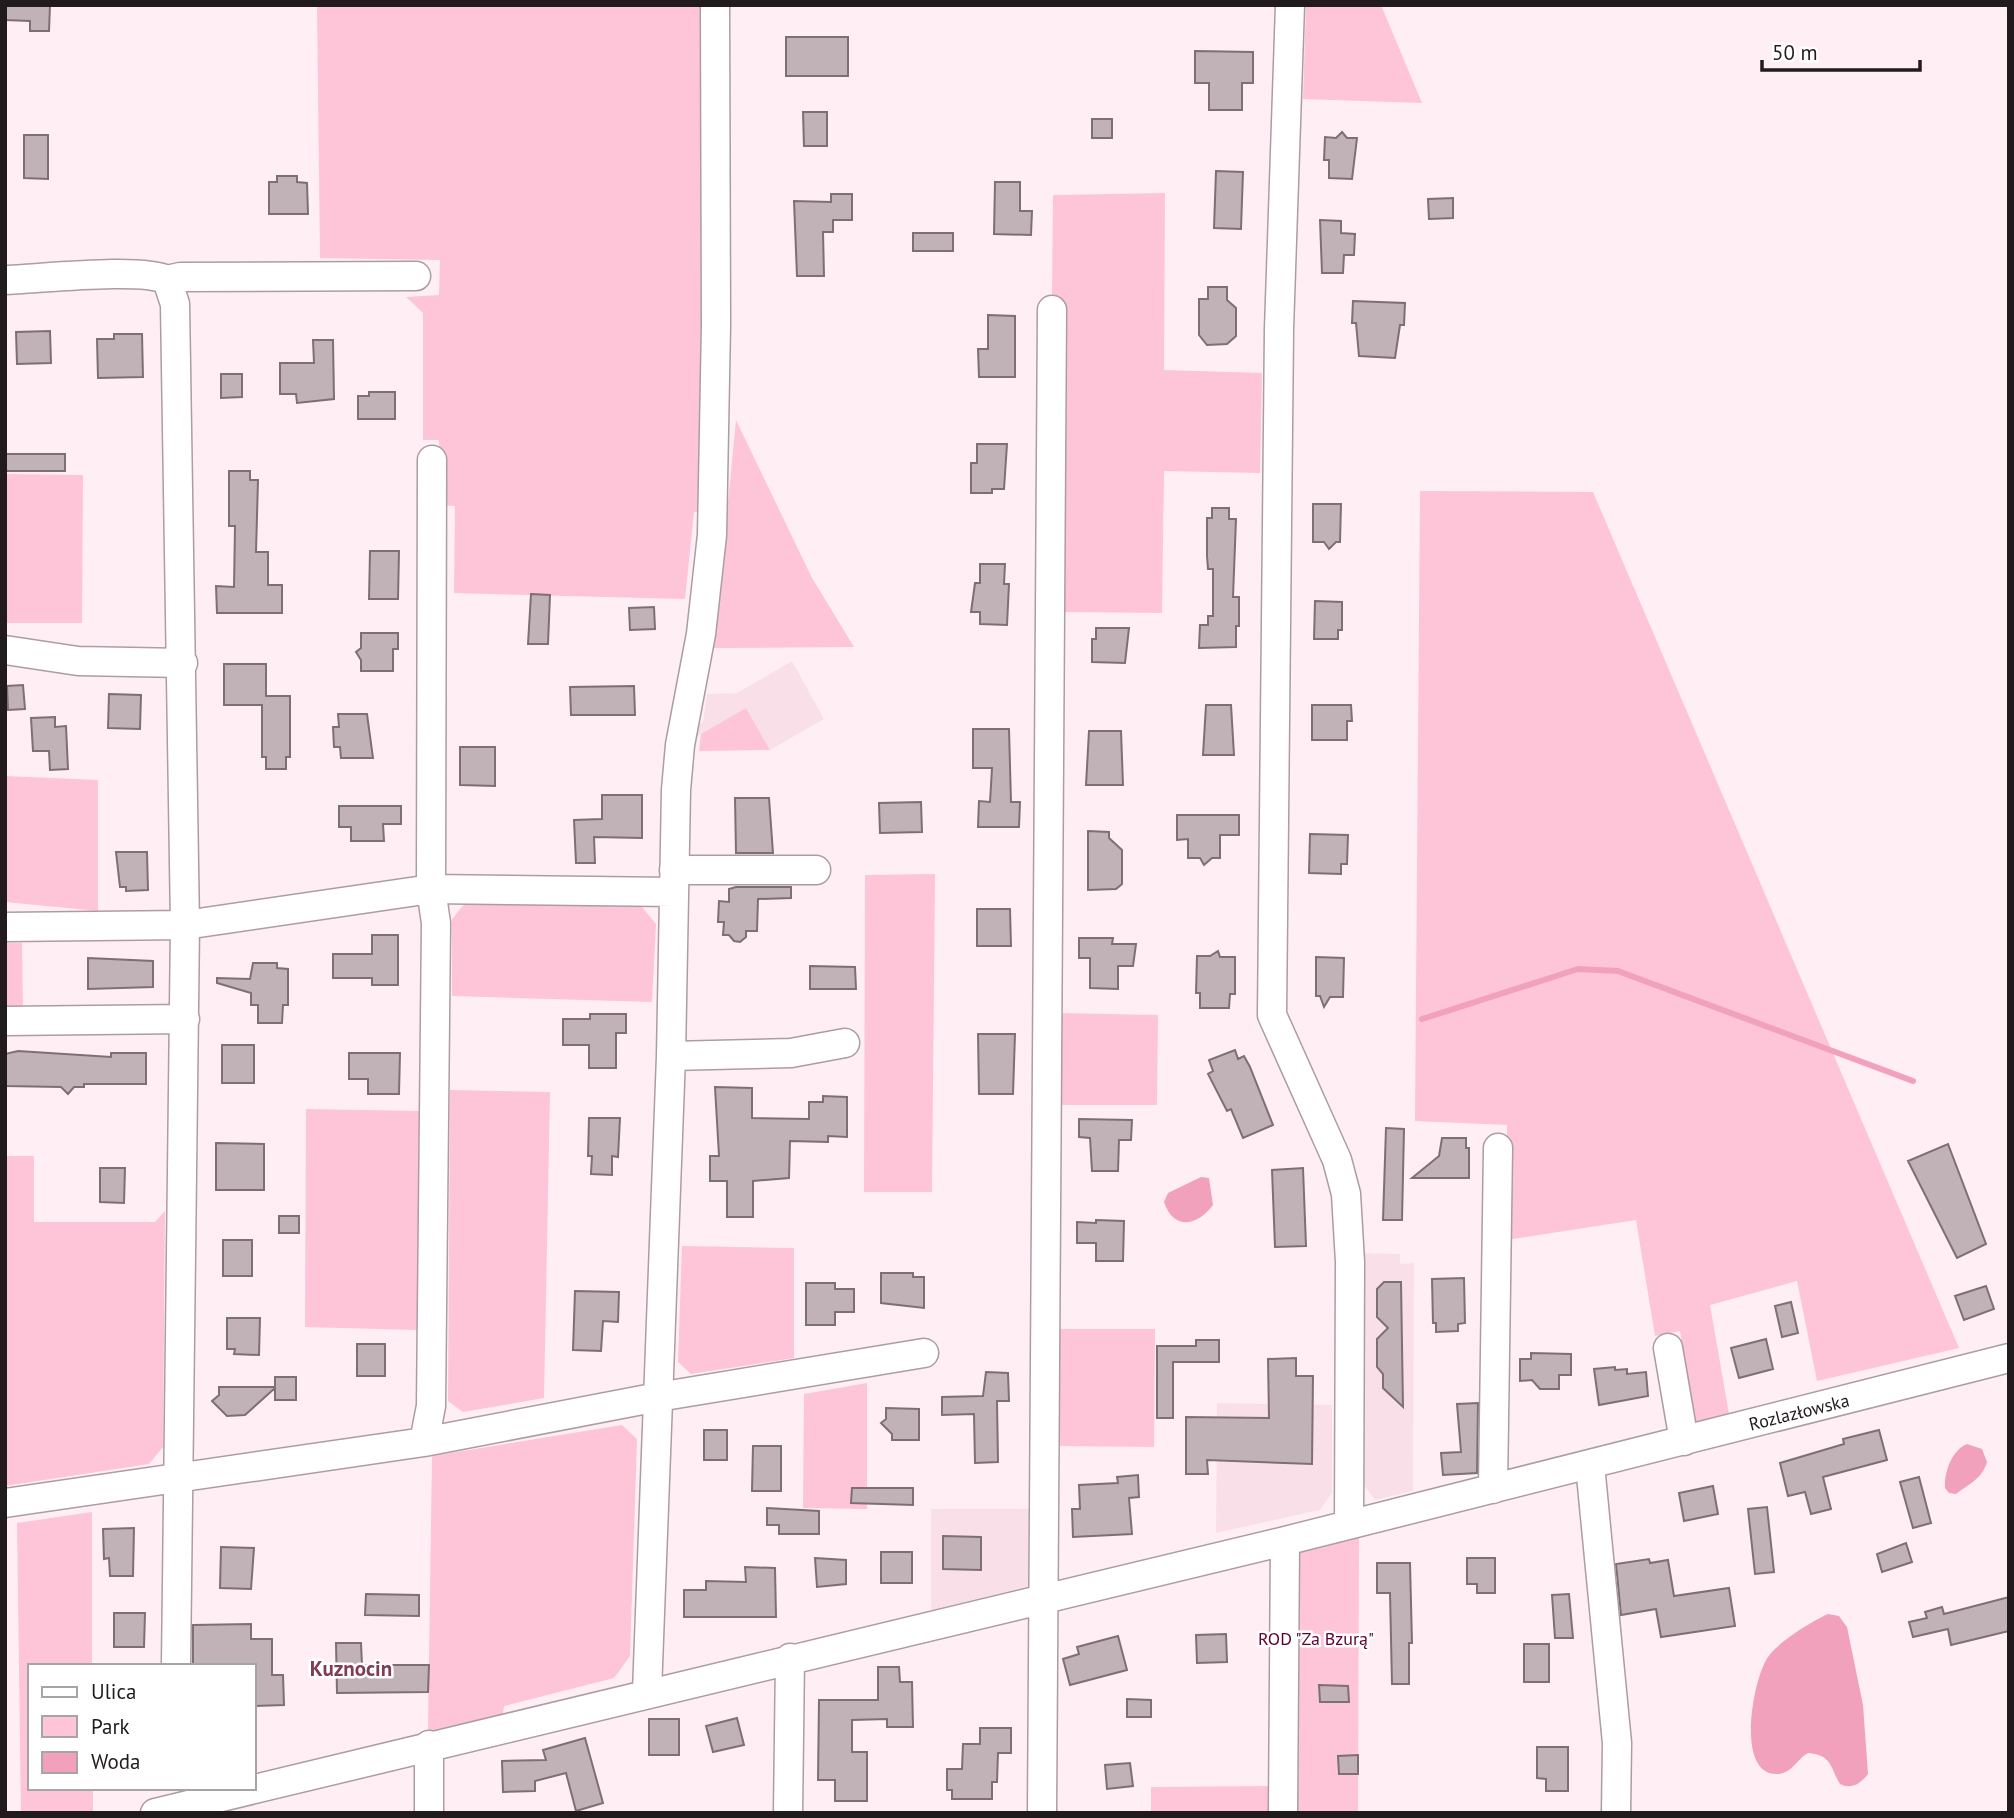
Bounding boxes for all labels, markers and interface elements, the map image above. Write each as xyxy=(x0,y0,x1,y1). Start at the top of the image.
scale bar xyxy=(1762,28,1920,72)
text: 50 m xyxy=(1772,39,1818,66)
street label: Rozlazłowska xyxy=(1746,1388,1852,1436)
park label: ROD "Za Bzurą" xyxy=(1258,1627,1374,1650)
district label: Kuznocin xyxy=(310,1655,392,1682)
legend xyxy=(28,1664,256,1790)
text: Ulica xyxy=(91,1678,136,1705)
text: Park xyxy=(91,1713,130,1740)
text: Woda xyxy=(91,1748,140,1775)

